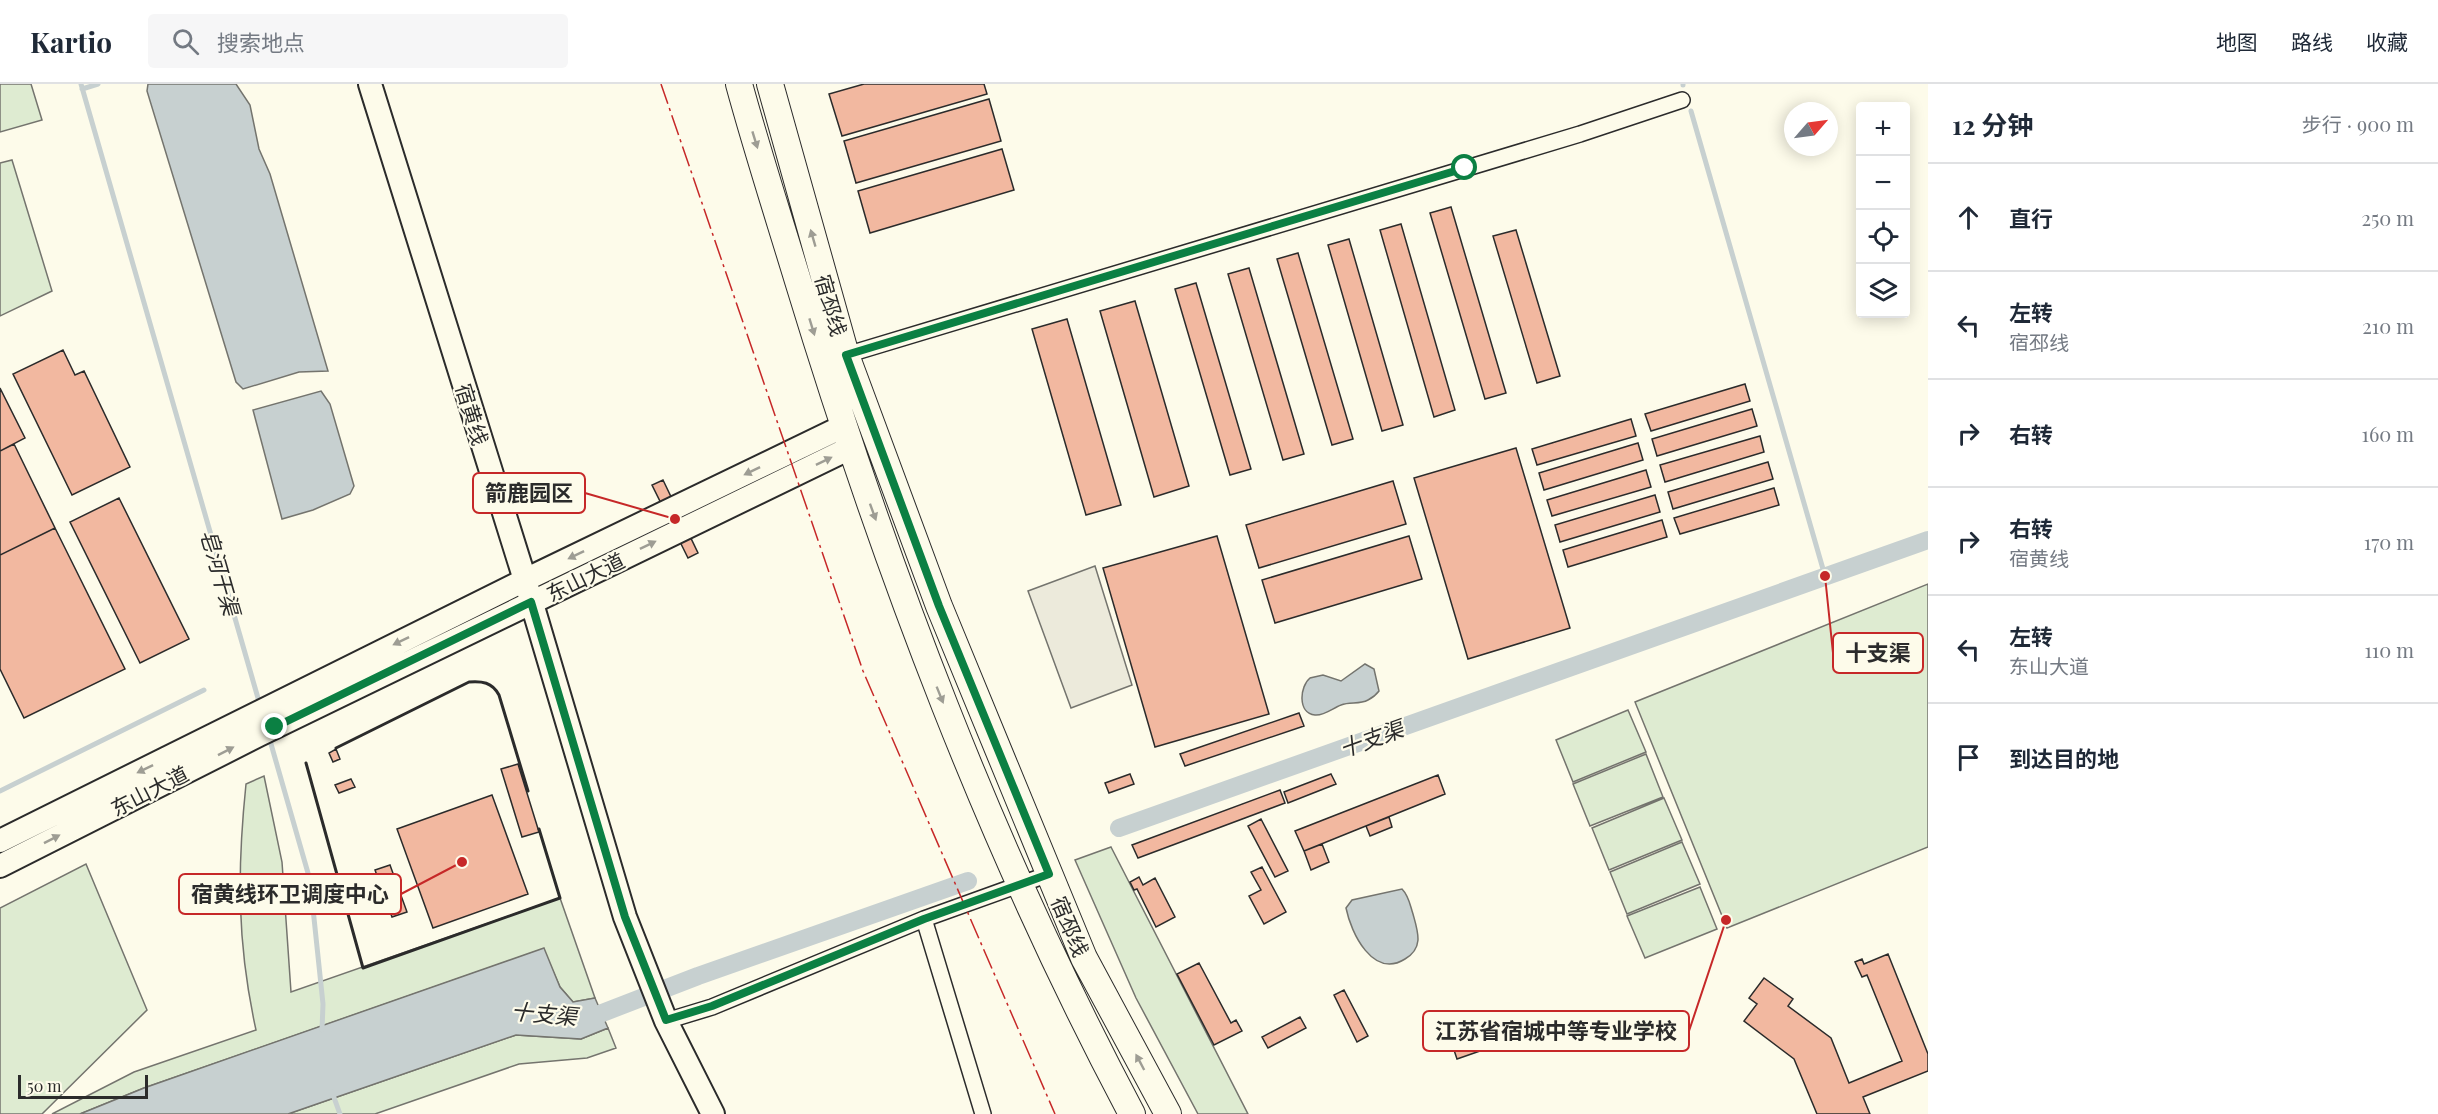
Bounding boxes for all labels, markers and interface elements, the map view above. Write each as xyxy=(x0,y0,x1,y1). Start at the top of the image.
search box xyxy=(148,14,568,68)
text: Kartio xyxy=(30,23,112,60)
icon: search xyxy=(169,25,202,58)
text: 搜索地点 xyxy=(217,27,305,57)
text: 地图 xyxy=(2216,27,2258,55)
text: 路线 xyxy=(2291,27,2333,55)
text: 收藏 xyxy=(2366,27,2408,55)
north arrow xyxy=(1784,102,1838,156)
map controls xyxy=(1856,102,1910,318)
button: + xyxy=(1856,102,1910,156)
text: 12 分钟 xyxy=(1952,107,2033,142)
text: 步行 · 900 m xyxy=(2302,110,2414,137)
one-way arrow xyxy=(751,131,760,149)
route start xyxy=(1451,154,1477,180)
button: − xyxy=(1856,156,1910,210)
icon: ahead xyxy=(1952,201,1985,234)
text: 直行 xyxy=(2009,203,2053,233)
text: 250 m xyxy=(2361,204,2414,231)
button: locate xyxy=(1856,210,1910,264)
one-way arrow xyxy=(808,229,818,247)
button: layers xyxy=(1856,264,1910,318)
street label: 宿邳线 xyxy=(810,271,854,339)
text: 左转 xyxy=(2009,297,2053,327)
icon: left xyxy=(1952,309,1985,342)
text: 210 m xyxy=(2362,312,2414,339)
one-way arrow xyxy=(808,318,817,336)
text: 宿邳线 xyxy=(2009,328,2069,355)
street label: 宿黄线 xyxy=(450,380,496,448)
icon: right xyxy=(1952,417,1985,450)
text: 右转 xyxy=(2009,419,2053,449)
text: 160 m xyxy=(2362,420,2414,447)
one-way arrow xyxy=(816,456,833,465)
one-way arrow xyxy=(743,466,760,475)
callout: 箭鹿园区 xyxy=(473,473,585,513)
text: 箭鹿园区 xyxy=(485,477,573,507)
one-way arrow xyxy=(869,503,878,521)
text: 右转 xyxy=(2009,513,2053,543)
icon: right xyxy=(1952,525,1985,558)
water label: 皂河干渠 xyxy=(194,526,248,621)
text: 170 m xyxy=(2364,528,2414,555)
one-way arrow xyxy=(640,541,657,550)
text: 宿黄线 xyxy=(2009,544,2069,571)
street label: 东山大道 xyxy=(541,545,629,607)
one-way arrow xyxy=(567,550,585,560)
text: 左转 xyxy=(2009,621,2053,651)
callout: 十支渠 xyxy=(1833,633,1923,673)
icon: left xyxy=(1952,633,1985,666)
one-way arrow xyxy=(392,636,410,646)
text: 110 m xyxy=(2364,636,2414,663)
text: 十支渠 xyxy=(1845,637,1911,667)
text: 东山大道 xyxy=(2009,652,2089,679)
one-way arrow xyxy=(936,686,945,704)
water label: 十支渠 xyxy=(1335,712,1410,763)
route end xyxy=(261,713,287,739)
icon: arrive xyxy=(1952,741,1985,774)
text: 到达目的地 xyxy=(2009,743,2119,773)
one-way arrow xyxy=(218,747,235,756)
street label: 东山大道 xyxy=(105,758,193,822)
one-way arrow xyxy=(136,764,153,774)
one-way arrow xyxy=(44,835,61,844)
callout: 宿黄线环卫调度中心 xyxy=(179,874,401,914)
text: 宿黄线环卫调度中心 xyxy=(191,878,389,908)
street label: 宿邳线 xyxy=(1046,892,1096,960)
water label: 十支渠 xyxy=(510,995,581,1031)
callout: 江苏省宿城中等专业学校 xyxy=(1423,1011,1689,1051)
text: 江苏省宿城中等专业学校 xyxy=(1435,1015,1677,1045)
one-way arrow xyxy=(1135,1054,1145,1071)
scale bar xyxy=(18,1072,148,1100)
text: 50 m xyxy=(27,1075,61,1096)

